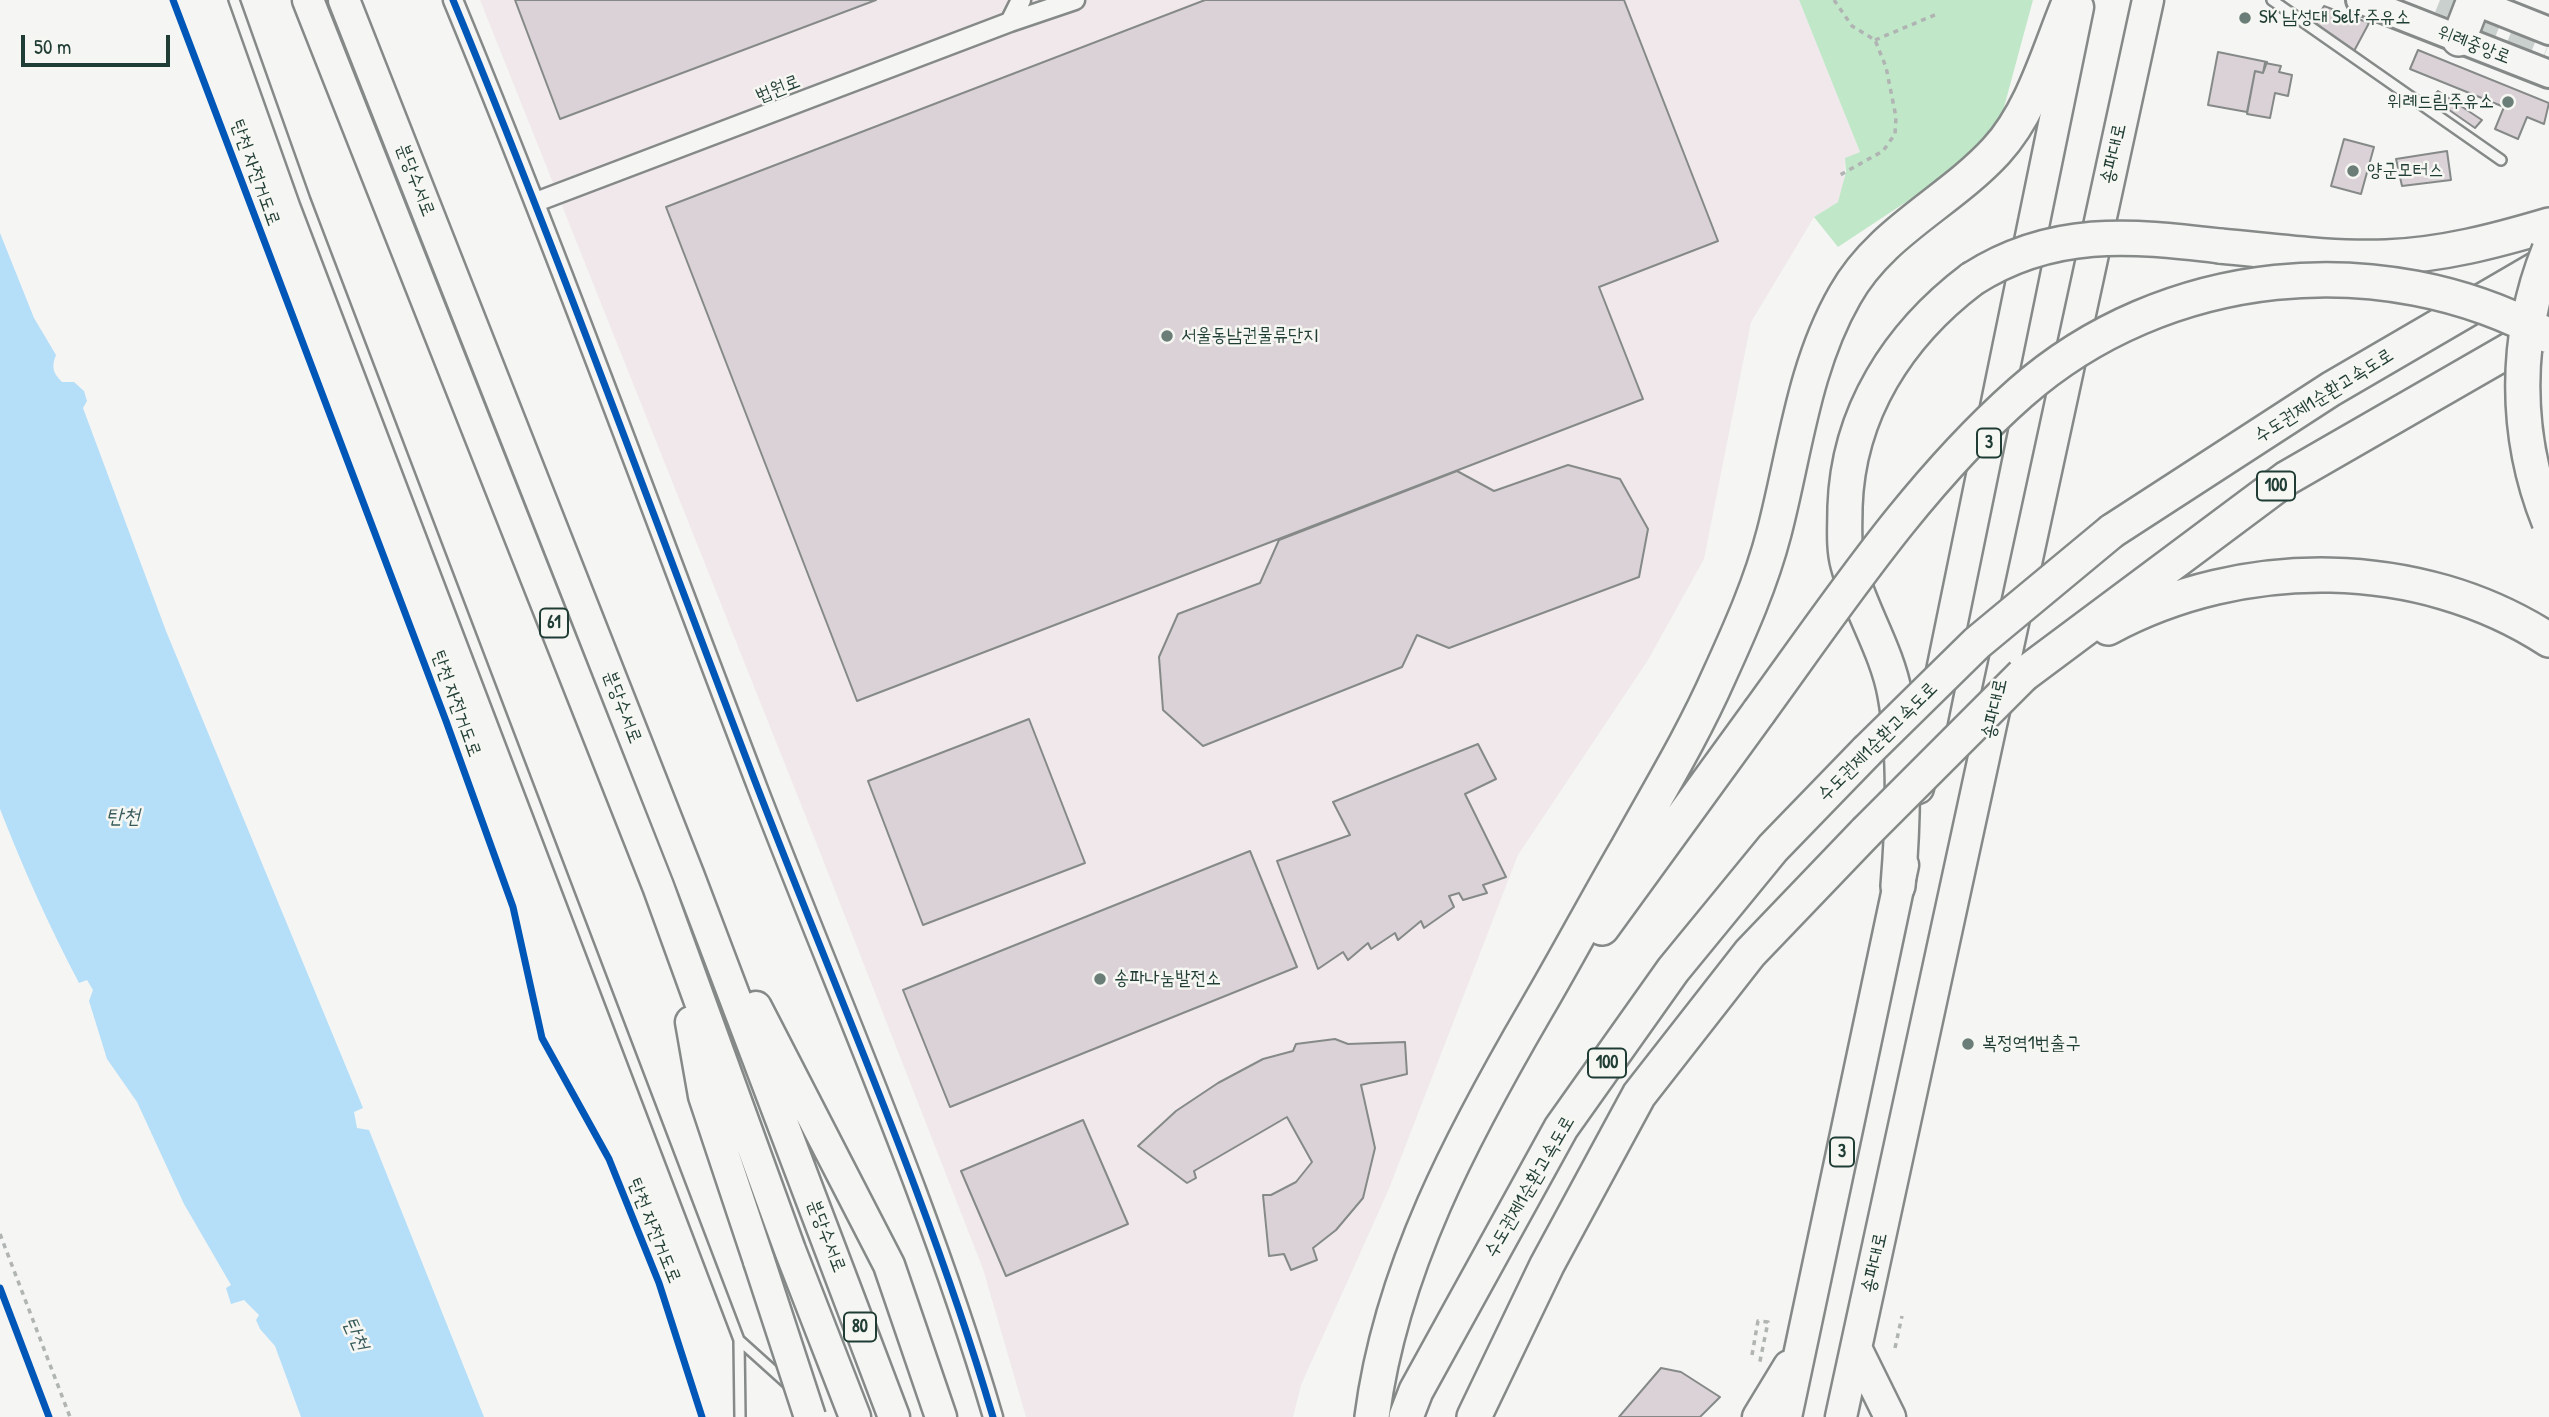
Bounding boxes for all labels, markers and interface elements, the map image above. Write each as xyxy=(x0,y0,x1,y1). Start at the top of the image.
place label: SK 남성대 Self 주유소 xyxy=(2259,7,2411,29)
marker: SK 남성대 Self 주유소 xyxy=(2237,10,2253,26)
scale bar xyxy=(24,21,173,65)
street label: 위례중앙로 xyxy=(2434,21,2514,69)
text: 50 m xyxy=(34,32,71,61)
street label: 법원로 xyxy=(753,70,803,108)
place label: 위례드림주유소 xyxy=(2387,91,2494,113)
marker: 위례드림주유소 xyxy=(2500,94,2516,110)
street label: 탄천 자전거도로 xyxy=(225,117,285,229)
street label: 송파대로 xyxy=(2096,122,2132,186)
street label: 분당수서로 xyxy=(391,140,439,220)
place label: 양군모터스 xyxy=(2367,160,2443,182)
marker: 양군모터스 xyxy=(2345,163,2361,179)
place label: 서울동남권물류단지 xyxy=(1181,325,1319,347)
marker: 서울동남권물류단지 xyxy=(1159,328,1175,344)
street label: 수도권제1순환고속도로 xyxy=(2250,344,2398,448)
road number: 3 xyxy=(1977,428,2001,458)
road number: 100 xyxy=(2257,472,2295,500)
road number: 61 xyxy=(540,608,568,638)
street label: 탄천 자전거도로 xyxy=(426,648,486,760)
street label: 분당수서로 xyxy=(598,667,646,747)
street label: 수도권제1순환고속도로 xyxy=(1813,677,1943,807)
street label: 송파대로 xyxy=(1977,677,2013,741)
water label: 탄천 xyxy=(106,804,140,830)
place label: 송파나눔발전소 xyxy=(1114,968,1221,990)
marker: 송파나눔발전소 xyxy=(1092,971,1108,987)
place label: 복정역1번출구 xyxy=(1982,1033,2081,1055)
marker: 복정역1번출구 xyxy=(1960,1036,1976,1052)
road number: 100 xyxy=(1588,1048,1626,1078)
street label: 수도권제1순환고속도로 xyxy=(1480,1112,1580,1262)
road number: 3 xyxy=(1830,1138,1854,1167)
street label: 탄천 자전거도로 xyxy=(623,1175,685,1287)
street label: 분당수서로 xyxy=(802,1196,850,1276)
street label: 송파대로 xyxy=(1857,1231,1893,1295)
road number: 80 xyxy=(844,1312,876,1342)
water label: 탄천 xyxy=(337,1313,373,1355)

